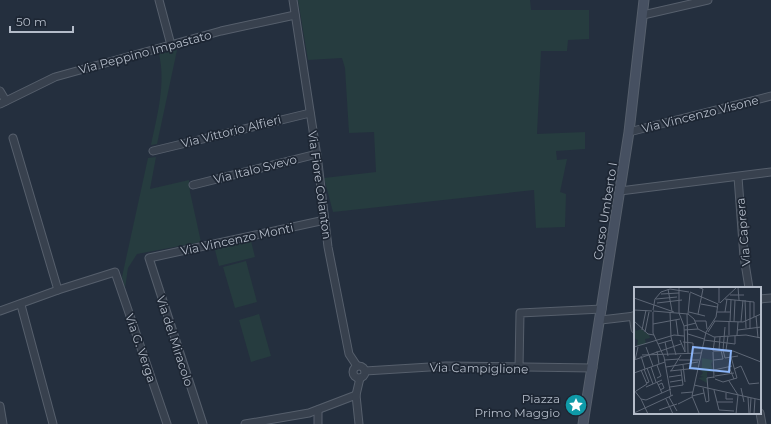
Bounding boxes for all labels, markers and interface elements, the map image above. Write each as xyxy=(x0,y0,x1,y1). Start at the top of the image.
scale bar xyxy=(10,8,73,34)
text: 50 m xyxy=(16,14,47,29)
street label: Via Peppino Impastato xyxy=(77,27,213,77)
street label: Via Vincenzo Visone xyxy=(640,92,760,136)
street label: Via Vittorio Alfieri xyxy=(179,111,283,151)
street label: Via Fiore Colanton xyxy=(305,130,335,240)
street label: Via Italo Svevo xyxy=(212,151,298,187)
street label: Corso Umberto I xyxy=(590,161,620,261)
street label: Via Caprera xyxy=(733,197,753,267)
street label: Via Vincenzo Monti xyxy=(179,220,295,258)
inset map xyxy=(634,287,761,414)
street label: Via del Miracolo xyxy=(153,294,197,388)
street label: Via G. Verga xyxy=(122,312,160,384)
street label: Via Campiglione xyxy=(429,360,529,376)
place label: Piazza Primo Maggio xyxy=(475,391,560,420)
place icon: Piazza Primo Maggio xyxy=(563,392,589,418)

